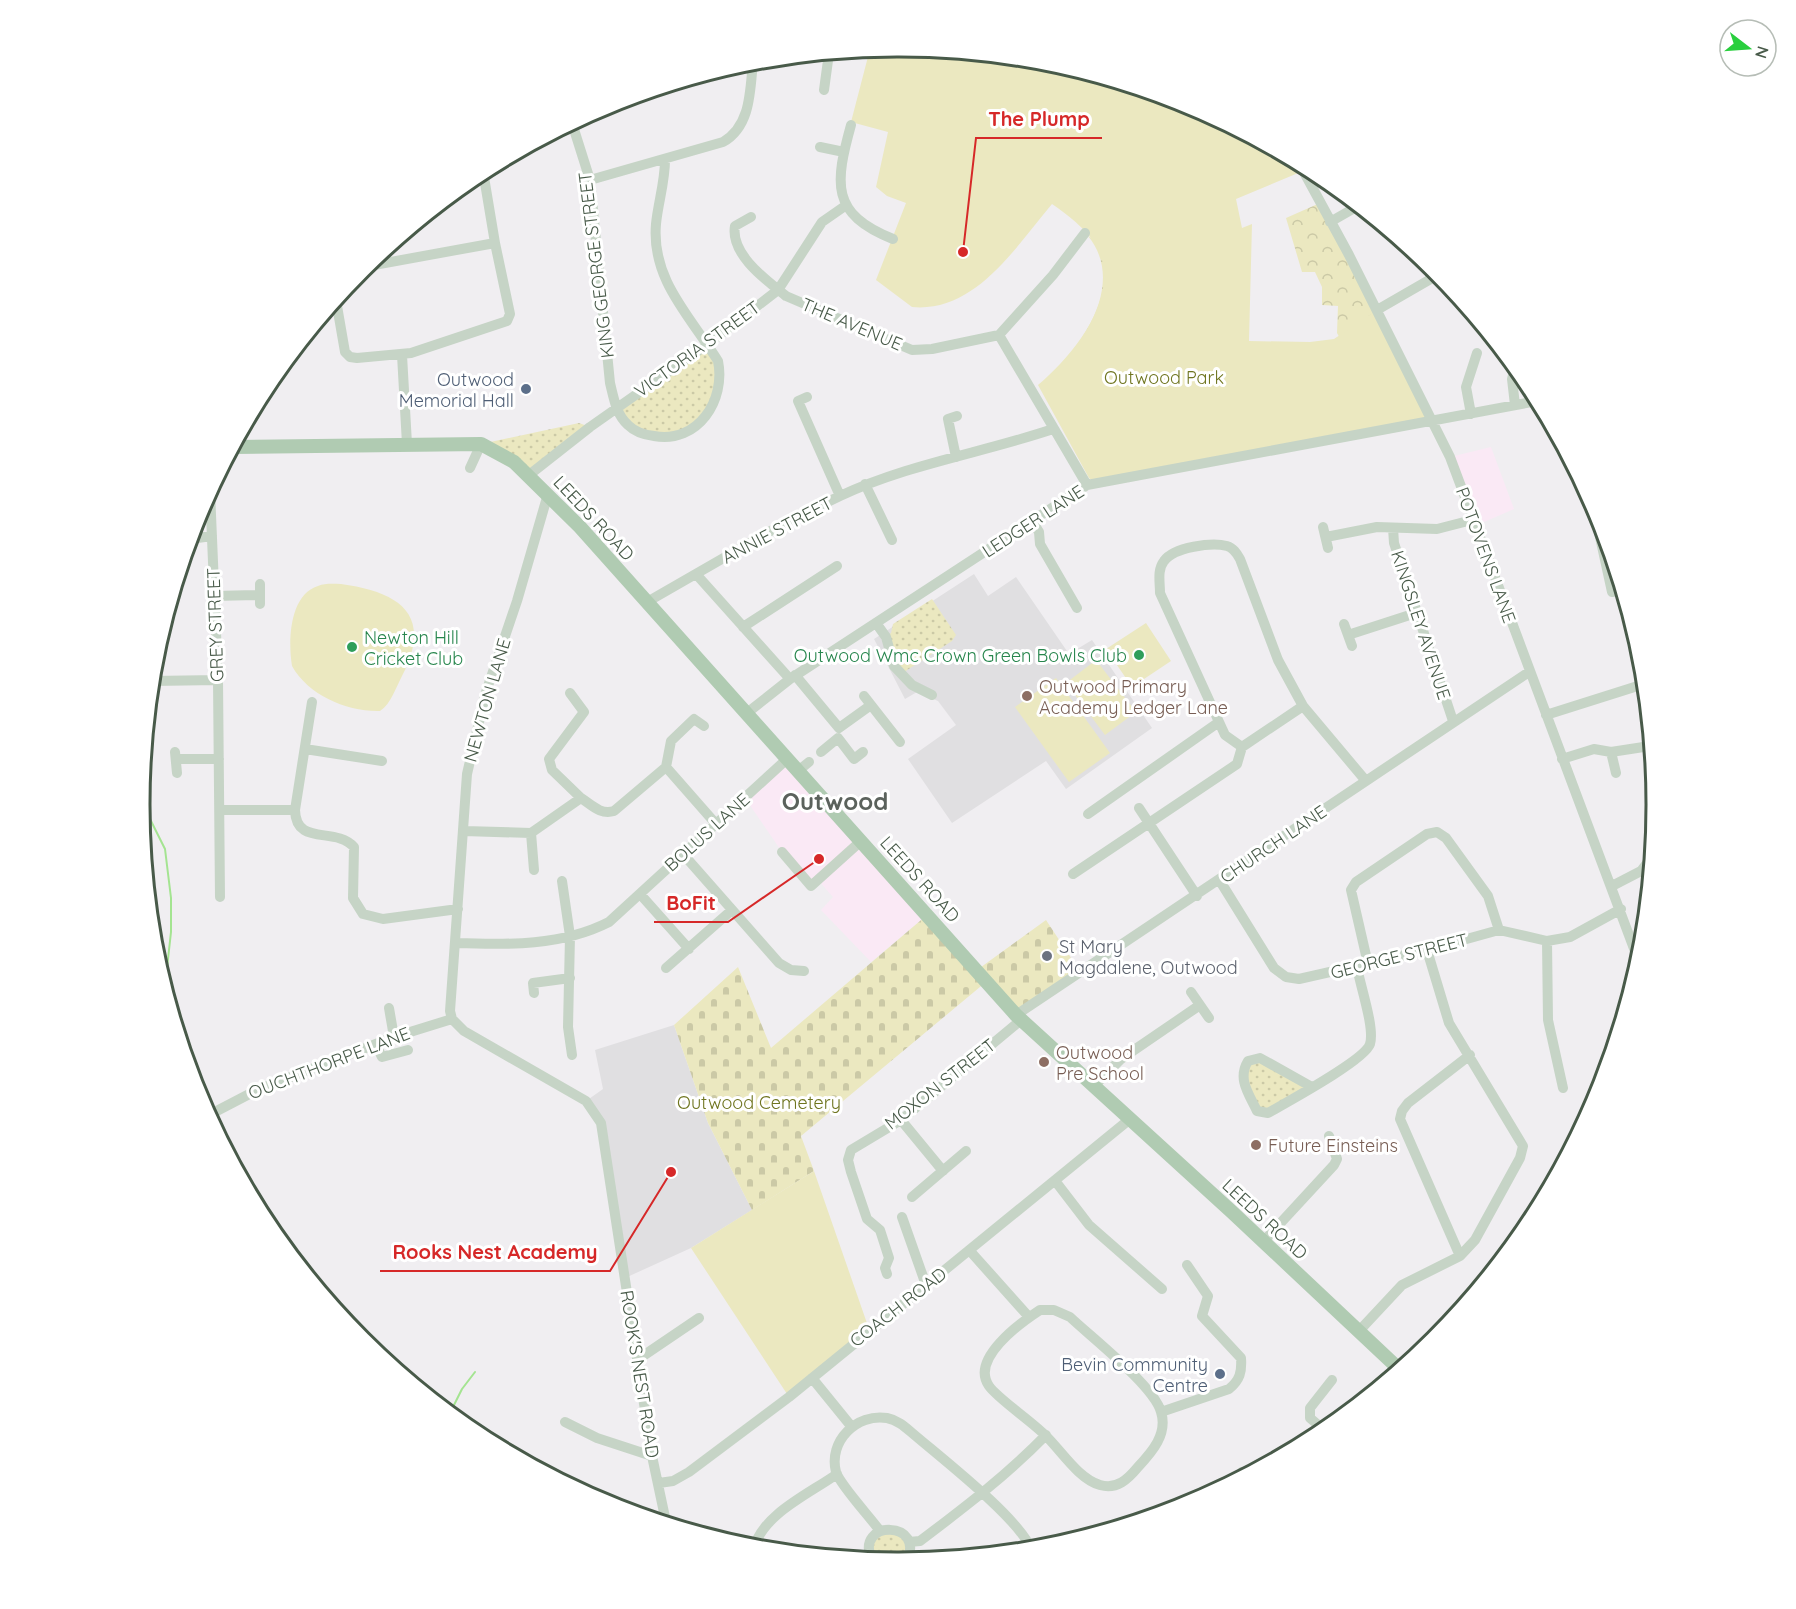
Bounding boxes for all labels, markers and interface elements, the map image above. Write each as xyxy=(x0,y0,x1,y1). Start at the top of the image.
north arrow xyxy=(1718,18,1778,78)
text: N xyxy=(1751,44,1774,61)
callout: The Plump xyxy=(976,100,1102,138)
text: The Plump xyxy=(988,106,1090,131)
street label: KING GEORGE STREET xyxy=(573,170,619,360)
street label: THE AVENUE xyxy=(798,292,906,356)
street label: VICTORIA STREET xyxy=(630,296,765,402)
park label: Outwood Park xyxy=(1104,366,1224,389)
place label: Outwood Memorial Hall xyxy=(399,368,514,412)
marker: Outwood Memorial Hall xyxy=(519,382,533,396)
street label: LEEDS ROAD xyxy=(549,471,639,565)
street label: LEDGER LANE xyxy=(978,479,1088,563)
street label: POTOVENS LANE xyxy=(1451,484,1521,626)
street label: ANNIE STREET xyxy=(718,491,836,569)
street label: KINGSLEY AVENUE xyxy=(1386,547,1456,703)
street label: GREY STREET xyxy=(202,567,228,682)
place label: Newton Hill Cricket Club xyxy=(364,626,463,670)
street label: NEWTON LANE xyxy=(458,635,516,765)
marker: Newton Hill Cricket Club xyxy=(345,640,359,654)
place label: Outwood Wmc Crown Green Bowls Club xyxy=(794,644,1127,667)
marker: Outwood Wmc Crown Green Bowls Club xyxy=(1132,648,1146,662)
place label: Outwood Primary Academy Ledger Lane xyxy=(1039,675,1228,719)
marker: Outwood Primary Academy Ledger Lane xyxy=(1020,689,1034,703)
district label: Outwood xyxy=(782,786,888,816)
street label: BOLUS LANE xyxy=(660,788,754,876)
street label: CHURCH LANE xyxy=(1215,800,1331,888)
street label: LEEDS ROAD xyxy=(875,831,965,927)
callout: BoFit xyxy=(654,884,728,922)
text: BoFit xyxy=(666,890,716,915)
street label: GEORGE STREET xyxy=(1328,928,1470,984)
place label: St Mary Magdalene, Outwood xyxy=(1059,935,1238,979)
marker: St Mary Magdalene, Outwood xyxy=(1040,949,1054,963)
street label: OUCHTHORPE LANE xyxy=(245,1022,413,1104)
street label: MOXON STREET xyxy=(880,1033,1000,1135)
place label: Outwood Pre School xyxy=(1056,1041,1144,1085)
marker: Outwood Pre School xyxy=(1037,1055,1051,1069)
park label: Outwood Cemetery xyxy=(677,1091,841,1114)
place label: Future Einsteins xyxy=(1268,1134,1398,1157)
marker: Future Einsteins xyxy=(1249,1138,1263,1152)
street label: LEEDS ROAD xyxy=(1218,1174,1312,1264)
callout: Rooks Nest Academy xyxy=(380,1233,610,1271)
text: Rooks Nest Academy xyxy=(392,1239,598,1264)
street label: COACH ROAD xyxy=(845,1262,951,1352)
street label: ROOK'S NEST ROAD xyxy=(615,1288,665,1460)
place label: Bevin Community Centre xyxy=(1061,1353,1208,1397)
marker: Bevin Community Centre xyxy=(1213,1367,1227,1381)

